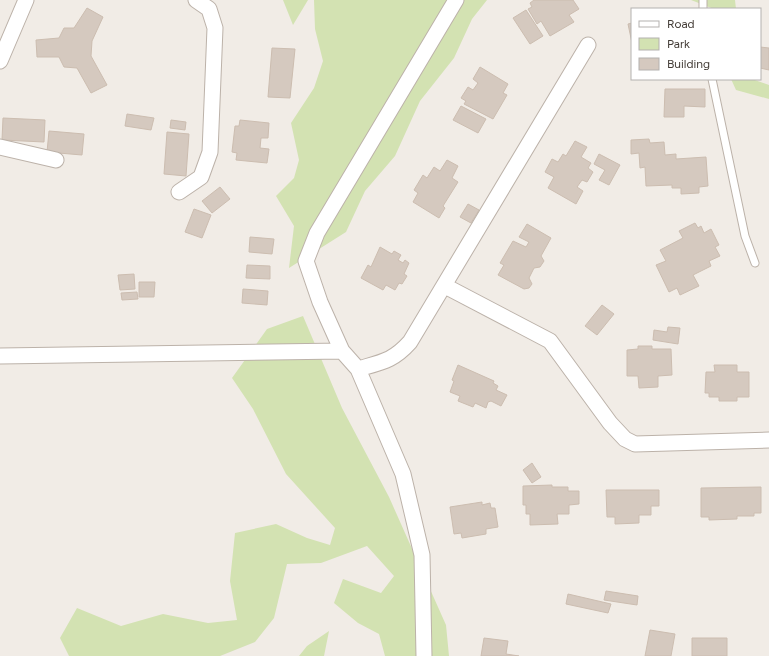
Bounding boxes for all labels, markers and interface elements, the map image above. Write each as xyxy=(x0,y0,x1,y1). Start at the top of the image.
legend xyxy=(631,8,761,80)
text: Road xyxy=(667,17,695,31)
text: Park xyxy=(667,37,690,51)
text: Building xyxy=(667,57,710,71)

